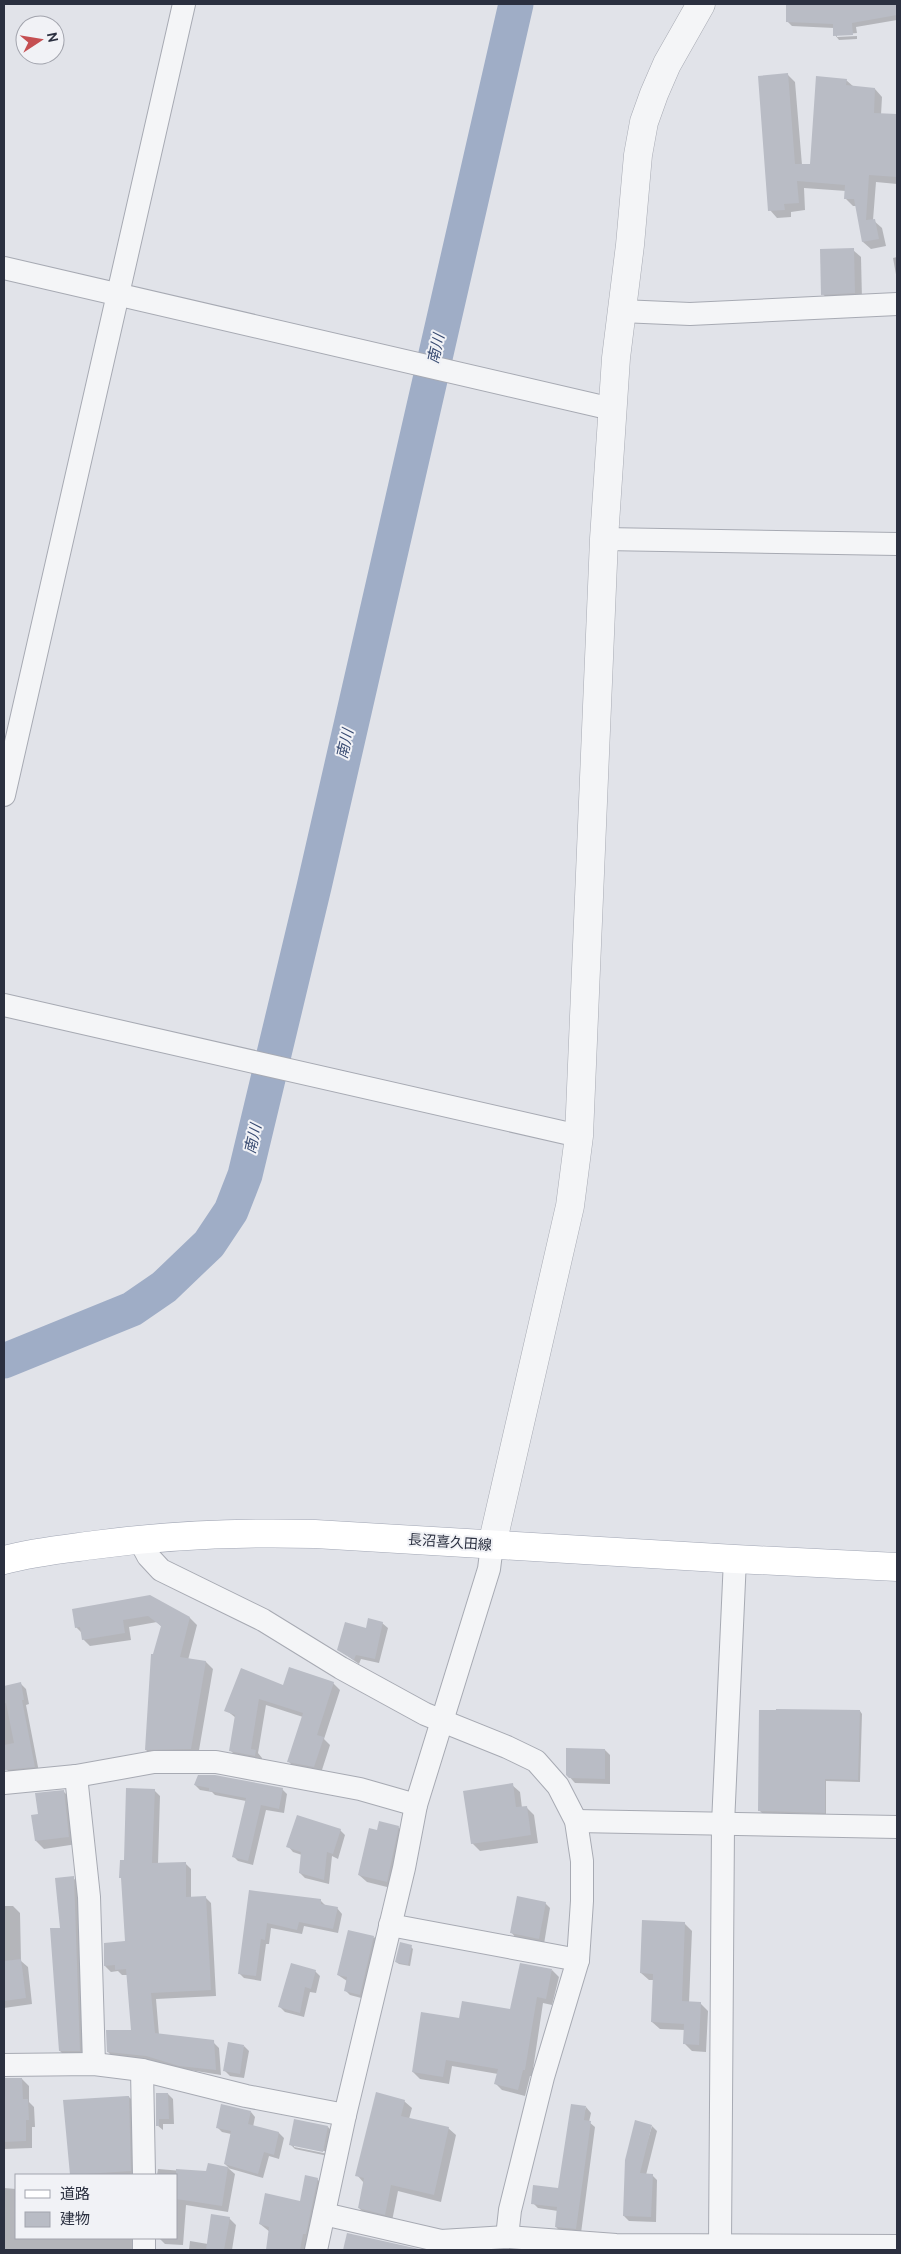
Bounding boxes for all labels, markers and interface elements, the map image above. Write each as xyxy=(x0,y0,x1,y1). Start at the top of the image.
north arrow xyxy=(15,15,65,65)
text: N xyxy=(43,31,63,44)
water label: 南川 xyxy=(424,330,449,366)
water label: 南川 xyxy=(333,725,358,761)
water label: 南川 xyxy=(241,1120,266,1156)
street label: 長沼喜久田線 xyxy=(407,1530,493,1554)
legend xyxy=(15,2174,178,2239)
text: 道路 xyxy=(60,2185,90,2203)
text: 建物 xyxy=(60,2210,90,2228)

